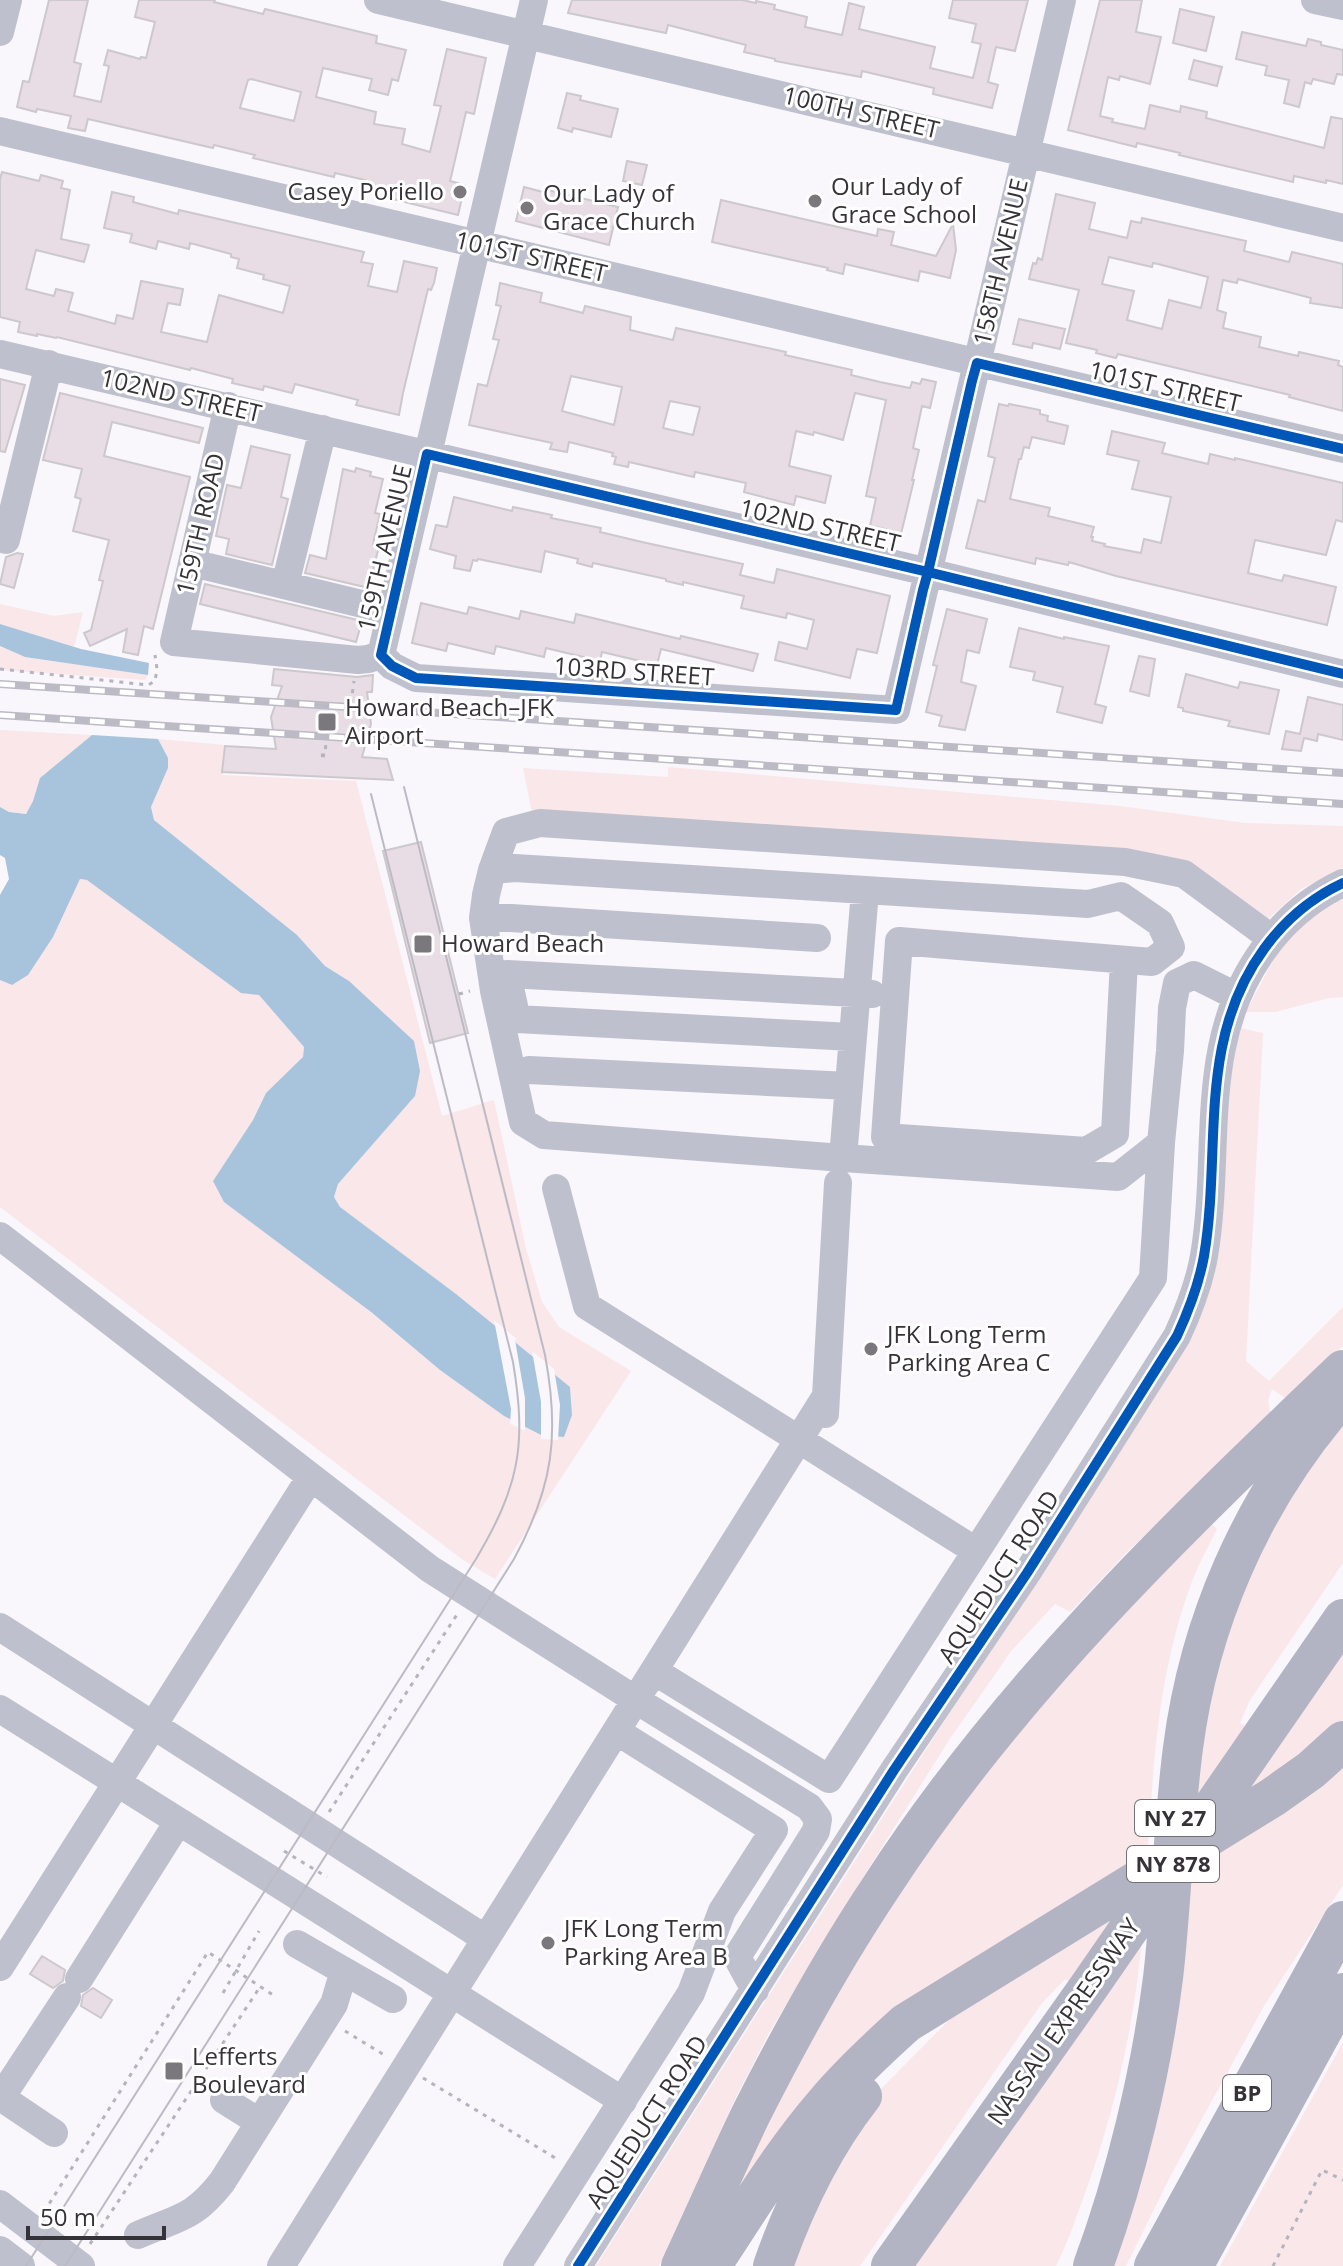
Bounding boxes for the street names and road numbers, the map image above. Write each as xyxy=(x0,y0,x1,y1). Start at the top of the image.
street label: 100TH STREET xyxy=(780,78,943,146)
street label: 158TH AVENUE xyxy=(964,175,1035,348)
street label: 101ST STREET xyxy=(452,222,611,289)
street label: 101ST STREET xyxy=(1086,352,1245,419)
street label: 102ND STREET xyxy=(98,360,265,429)
street label: 159TH ROAD xyxy=(167,450,232,598)
street label: 159TH AVENUE xyxy=(348,461,419,634)
street label: 102ND STREET xyxy=(737,490,904,559)
street label: 103RD STREET xyxy=(553,648,715,693)
street label: AQUEDUCT ROAD xyxy=(929,1483,1066,1669)
road number: NY 27 xyxy=(1135,1800,1215,1836)
road number: NY 878 xyxy=(1127,1846,1219,1882)
street label: NASSAU EXPRESSWAY xyxy=(979,1911,1147,2131)
street label: AQUEDUCT ROAD xyxy=(577,2028,714,2214)
road number: BP xyxy=(1223,2075,1271,2111)

